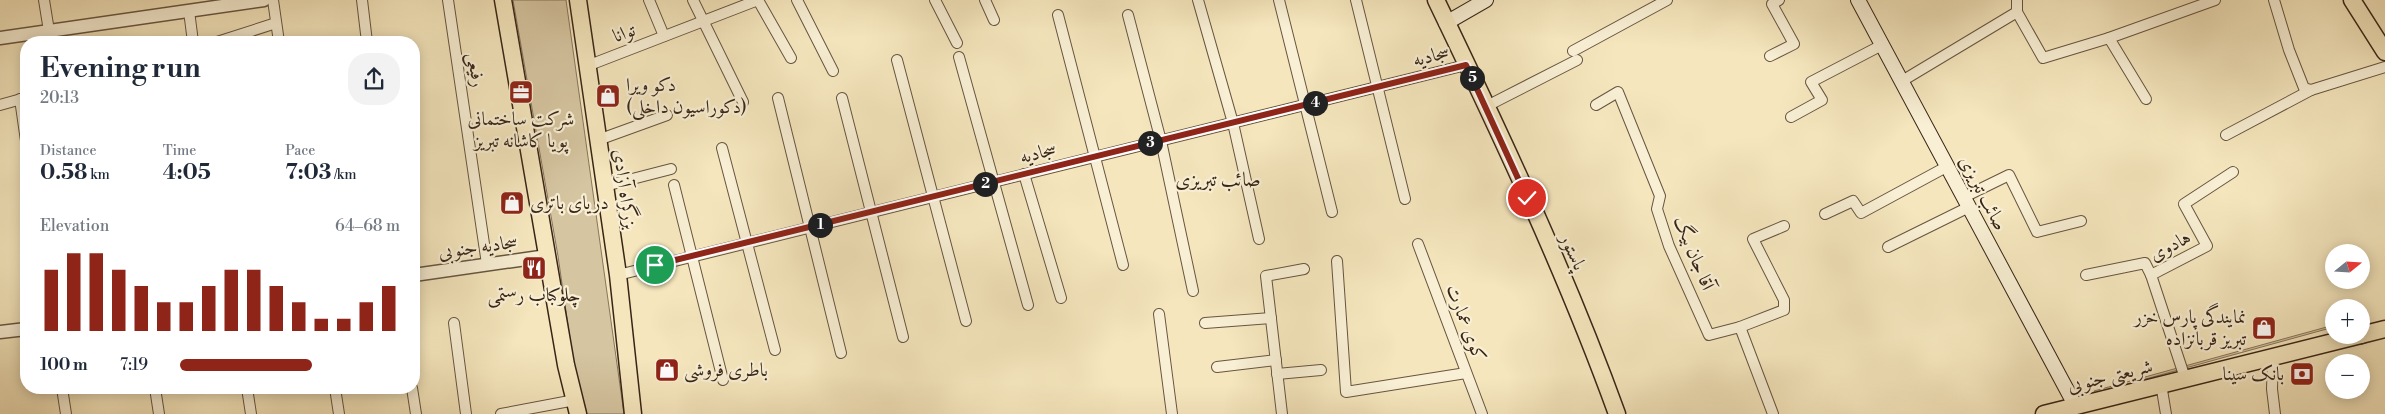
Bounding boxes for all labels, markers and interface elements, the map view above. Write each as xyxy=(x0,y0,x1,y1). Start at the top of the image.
street label: توانا xyxy=(609,18,639,48)
street label: سجادیه xyxy=(1410,40,1452,72)
text: Evening run xyxy=(40,51,201,86)
street label: رفیعی xyxy=(460,51,491,89)
button: share xyxy=(348,53,400,105)
pin: 5 xyxy=(1460,66,1484,90)
text: 5 xyxy=(1468,69,1477,87)
place label: دکو ویرا (دکوراسیون داخلی) xyxy=(626,73,747,121)
office icon: شرکت ساختمانی پویا کاشانه تبریز xyxy=(508,79,534,105)
shop icon: دکو ویرا (دکوراسیون داخلی) xyxy=(595,83,621,109)
text: 20:13 xyxy=(40,88,79,108)
pin: 4 xyxy=(1302,90,1328,116)
text: 4 xyxy=(1311,94,1320,112)
place label: شرکت ساختمانی پویا کاشانه تبریز xyxy=(468,107,574,154)
pin: 3 xyxy=(1138,130,1162,156)
text: 3 xyxy=(1146,134,1155,152)
street label: سجادیه xyxy=(1017,137,1059,169)
text: Distance xyxy=(40,142,97,160)
text: Time xyxy=(163,142,196,160)
text: Pace xyxy=(285,142,315,160)
street label: بزرگراه آزادی xyxy=(607,147,644,231)
street label: صائب تبریزی xyxy=(1953,152,2013,234)
text: 0.58 xyxy=(40,160,87,186)
text: 4:05 xyxy=(163,160,211,186)
text: 7:03 xyxy=(285,160,331,186)
text: km xyxy=(87,166,110,184)
text: /km xyxy=(331,166,356,184)
district label: صائب تبریزی xyxy=(1175,168,1261,193)
pin: 2 xyxy=(972,172,998,196)
text: 2 xyxy=(981,175,990,193)
pin xyxy=(1506,177,1548,219)
icon: check xyxy=(1513,184,1541,212)
shop icon: دریای باتری xyxy=(499,190,525,216)
place label: دریای باتری xyxy=(530,191,609,215)
pin: 1 xyxy=(808,212,832,238)
street label: آقا جان بیگ xyxy=(1668,212,1721,295)
text: Elevation xyxy=(40,216,109,236)
text: 64–68 m xyxy=(335,216,400,236)
text: 1 xyxy=(817,216,824,234)
street label: هادوی xyxy=(2145,225,2195,267)
street label: پاستور xyxy=(1553,228,1592,276)
street label: سجادیه جنوبی xyxy=(437,230,520,266)
pin xyxy=(634,244,676,286)
north arrow xyxy=(2325,244,2370,289)
map controls xyxy=(2325,244,2370,399)
icon: arrive xyxy=(641,251,669,279)
restaurant icon: چلوکباب رستمی xyxy=(521,255,547,281)
street label: کوی عمارت xyxy=(1440,281,1492,365)
place label: چلوکباب رستمی xyxy=(487,283,581,308)
button: + xyxy=(2325,299,2370,344)
place label: نمایندگی پارس خزر تبریز قربانزاده xyxy=(2132,302,2246,351)
shop icon: نمایندگی پارس خزر تبریز قربانزاده xyxy=(2251,315,2277,341)
street label: شریعتی جنوبی xyxy=(2065,354,2156,400)
button: − xyxy=(2325,354,2370,399)
text: 100 m xyxy=(40,355,88,375)
text: 7:19 xyxy=(120,355,148,375)
shop icon: باطری فروشی xyxy=(654,357,680,383)
place label: باطری فروشی xyxy=(684,358,768,383)
bank icon: بانک سینا xyxy=(2289,361,2315,387)
place label: بانک سینا xyxy=(2223,362,2284,386)

